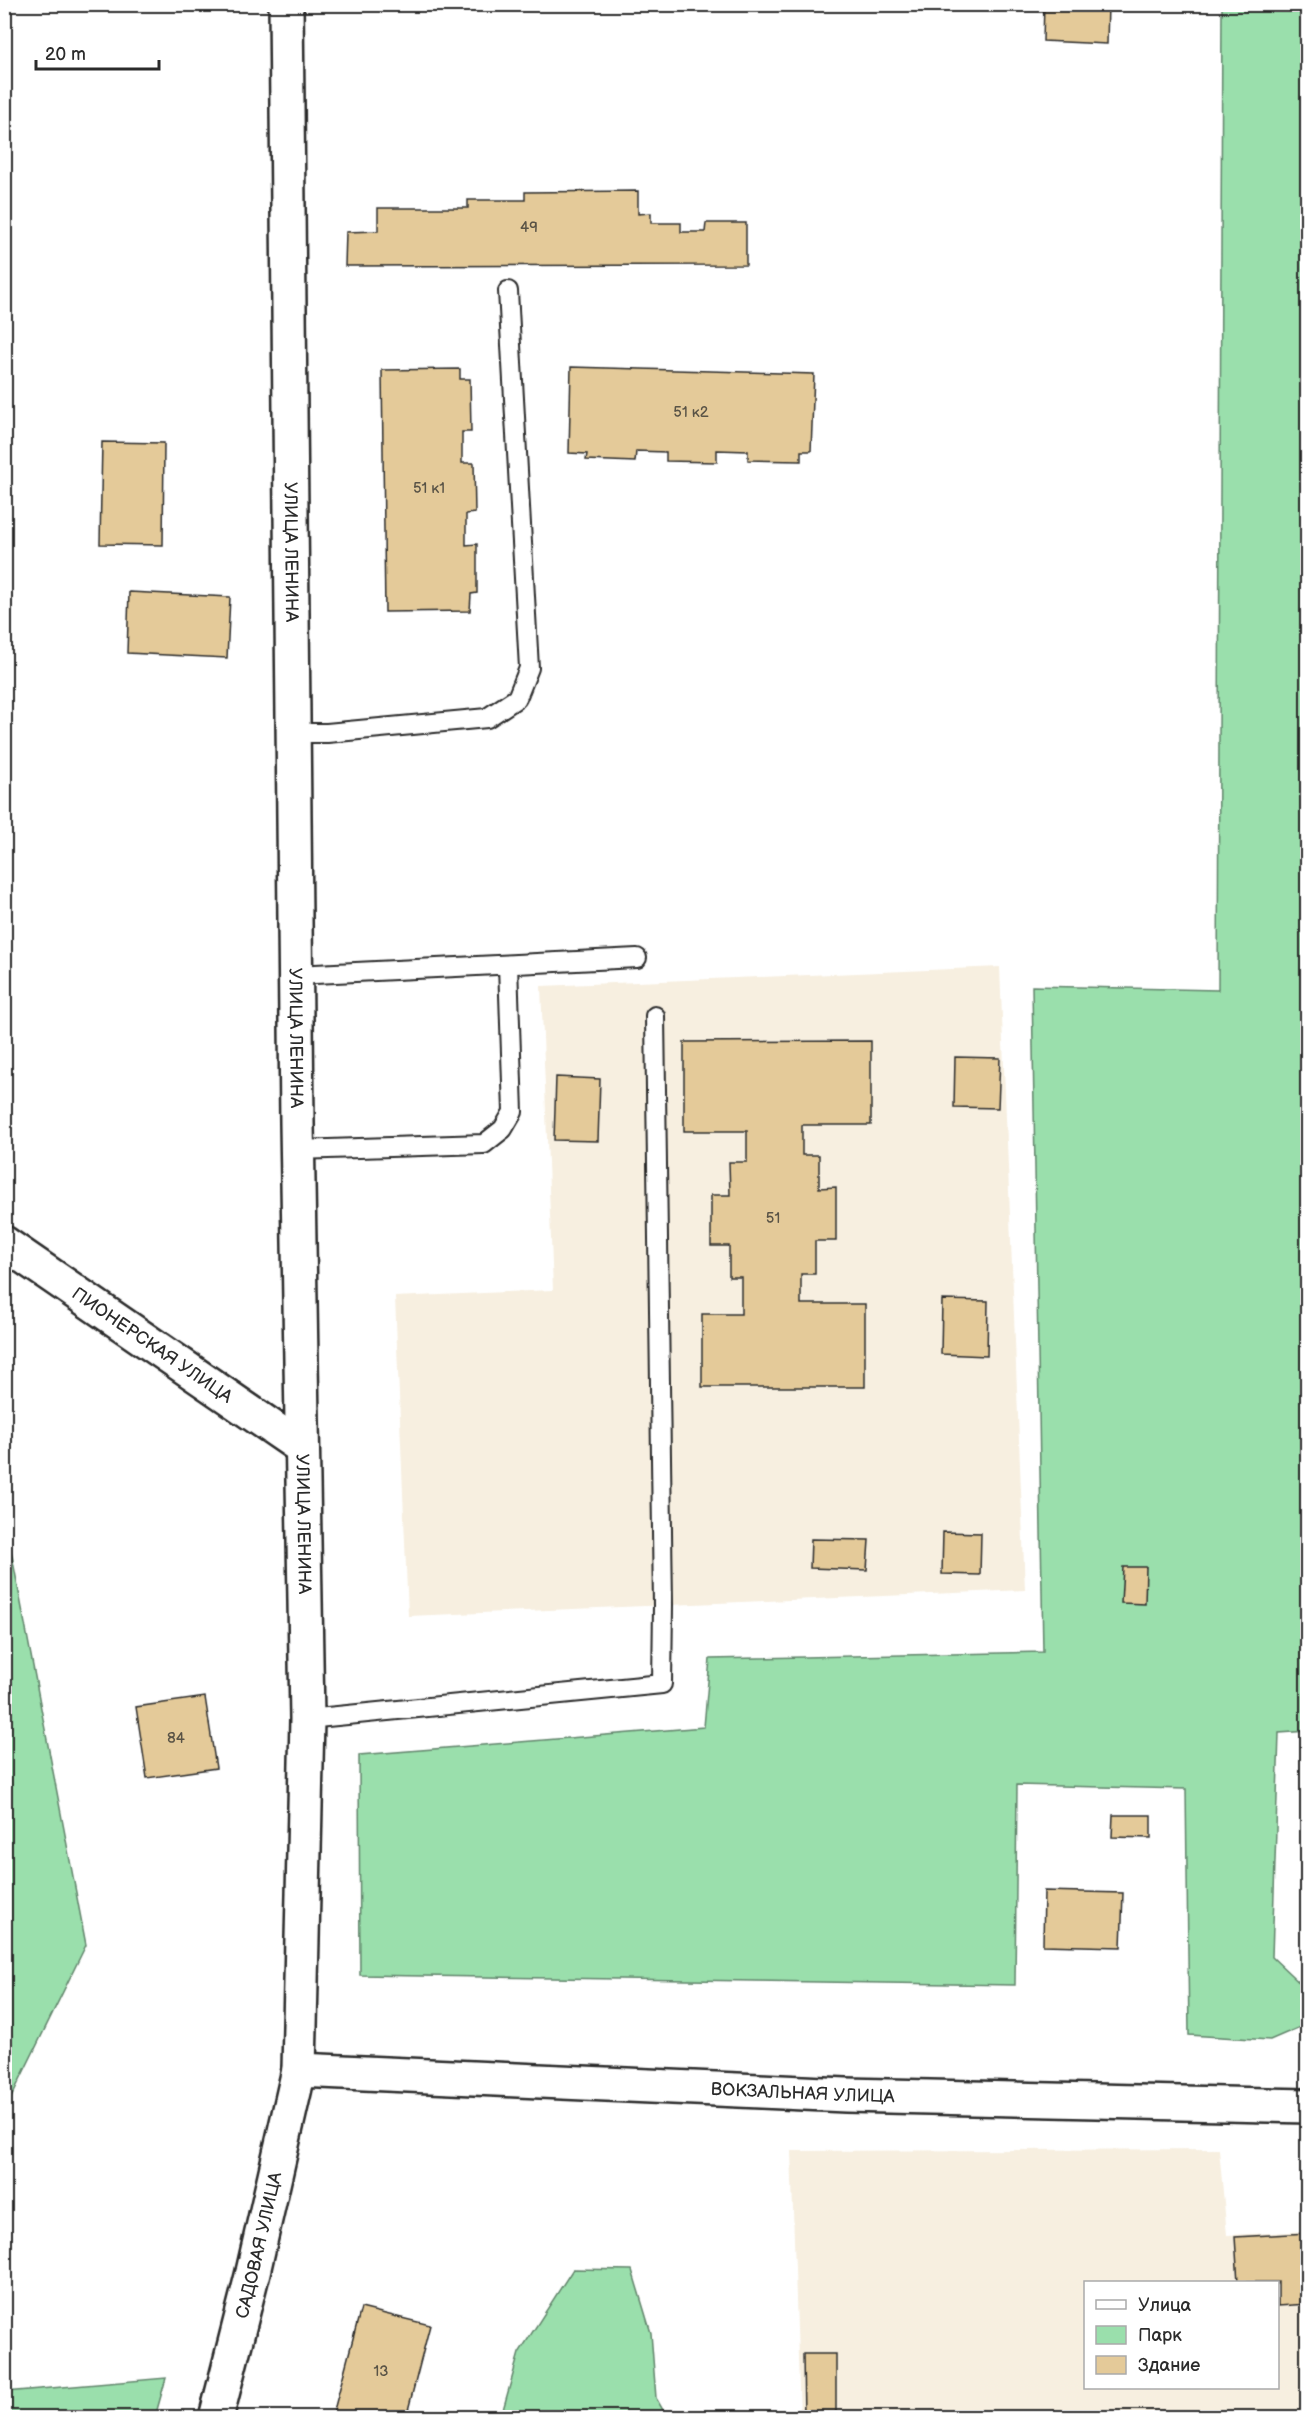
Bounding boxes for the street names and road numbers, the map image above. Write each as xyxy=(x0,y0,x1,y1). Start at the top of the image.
street label: УЛИЦА ЛЕНИНА xyxy=(280,482,303,622)
street label: УЛИЦА ЛЕНИНА xyxy=(285,968,307,1108)
street label: ПИОНЕРСКАЯ УЛИЦА xyxy=(68,1283,237,1407)
street label: УЛИЦА ЛЕНИНА xyxy=(292,1454,315,1594)
street label: ВОКЗАЛЬНАЯ УЛИЦА xyxy=(710,2078,895,2107)
street label: САДОВАЯ УЛИЦА xyxy=(231,2170,286,2321)

